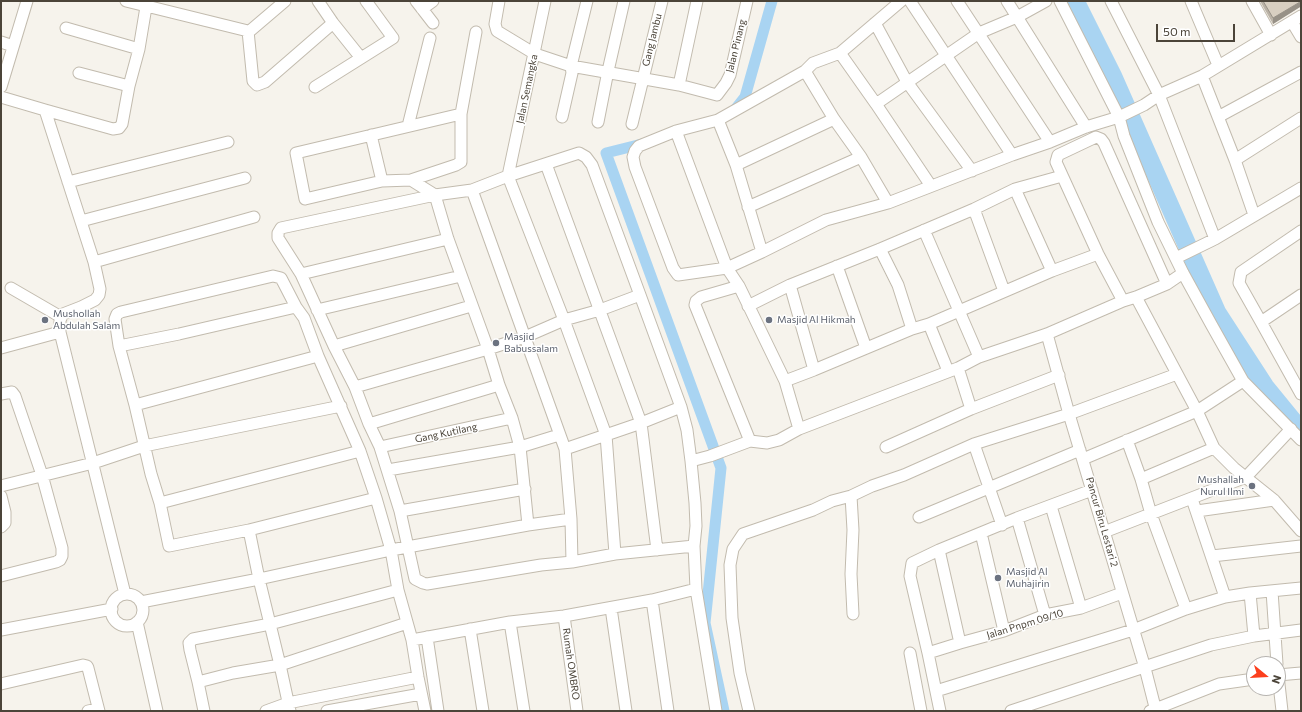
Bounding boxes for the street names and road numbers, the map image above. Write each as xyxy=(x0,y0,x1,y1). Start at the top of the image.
street label: Gang Jambu xyxy=(640,12,664,68)
street label: Jalan Pinang xyxy=(724,18,748,74)
street label: Jalan Semangka xyxy=(514,53,540,125)
street label: Gang Kutilang xyxy=(414,421,478,445)
street label: Pancur Biru Lestari 2 xyxy=(1083,476,1121,568)
street label: Jalan Pnpm 09/10 xyxy=(985,607,1065,641)
street label: Rumah OMBRO xyxy=(560,627,582,701)

